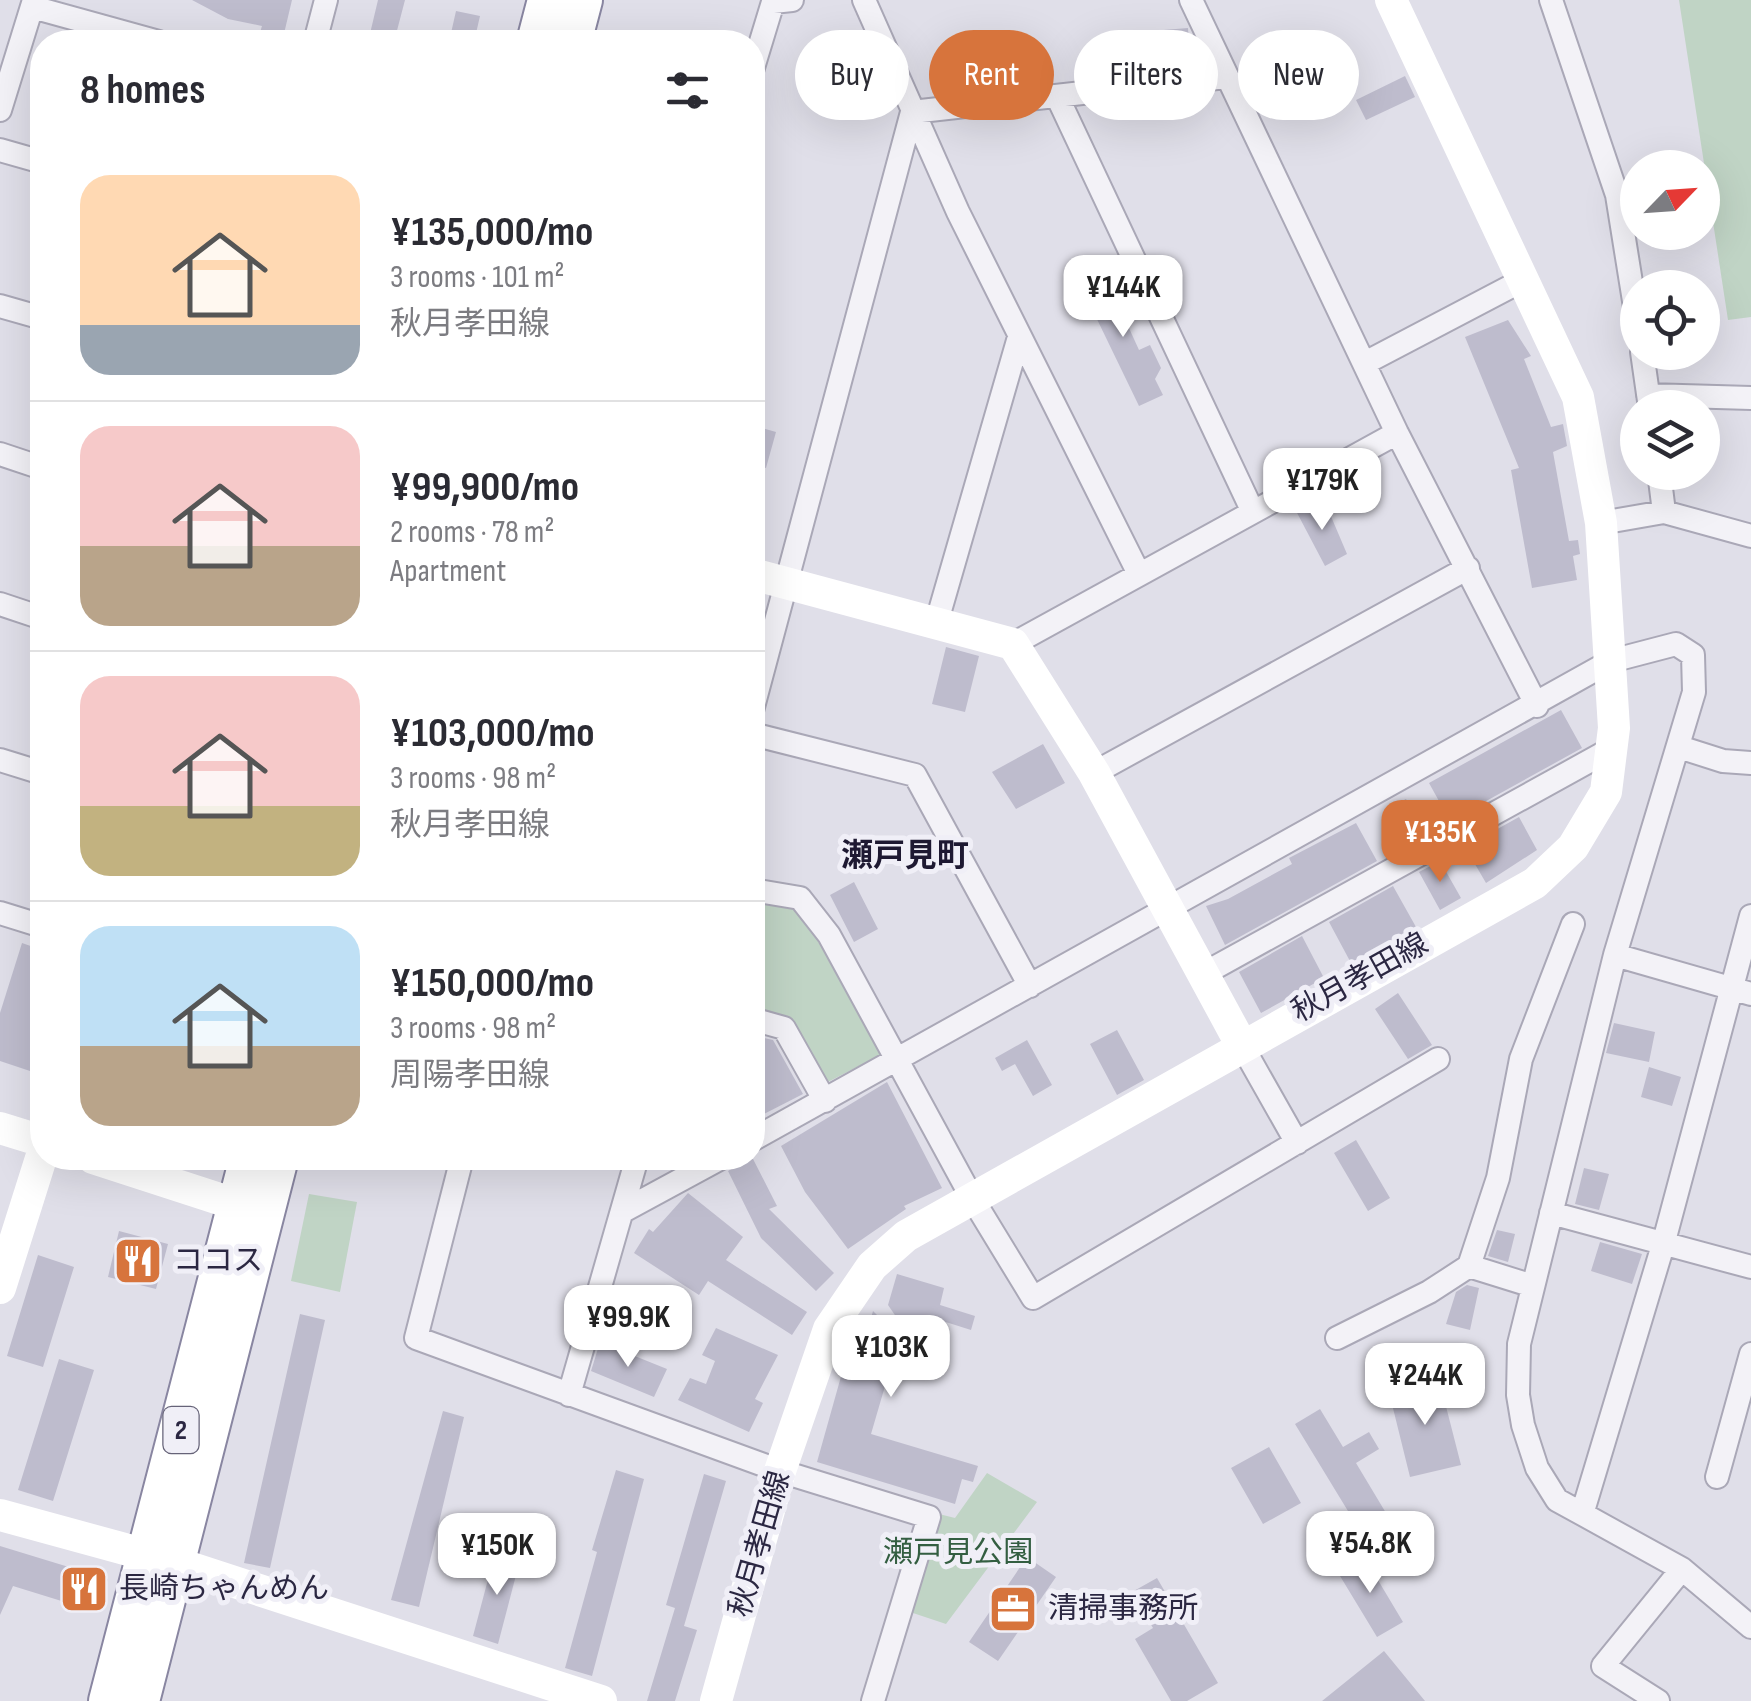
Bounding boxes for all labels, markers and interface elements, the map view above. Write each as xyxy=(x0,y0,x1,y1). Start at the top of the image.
chip: Buy xyxy=(795,30,909,120)
chip: Rent xyxy=(929,30,1054,120)
chip: Filters xyxy=(1074,30,1218,120)
chip: New xyxy=(1238,30,1359,120)
icon: filters xyxy=(660,63,715,118)
text: 8 homes xyxy=(80,65,205,116)
north arrow xyxy=(1620,150,1720,250)
map controls xyxy=(1620,150,1720,490)
text: ¥135,000/mo xyxy=(390,207,593,258)
icon: home xyxy=(160,215,280,335)
pin: ¥144K xyxy=(1053,255,1193,340)
text: 3 rooms · 101 m² xyxy=(390,258,565,297)
text: ¥144K xyxy=(1086,268,1160,307)
button: locate xyxy=(1620,270,1720,370)
text: 秋月孝田線 xyxy=(390,305,550,344)
button: layers xyxy=(1620,390,1720,490)
pin: ¥179K xyxy=(1252,448,1392,533)
text: ¥179K xyxy=(1285,461,1359,500)
text: ¥99,900/mo xyxy=(390,462,579,513)
icon: home xyxy=(160,466,280,586)
text: 2 rooms · 78 m² xyxy=(390,513,554,552)
text: Apartment xyxy=(390,552,506,591)
text: ¥103,000/mo xyxy=(390,708,595,759)
icon: home xyxy=(160,716,280,836)
text: 3 rooms · 98 m² xyxy=(390,759,556,798)
pin: ¥135K xyxy=(1370,800,1510,885)
text: 秋月孝田線 xyxy=(390,806,550,845)
text: ¥135K xyxy=(1403,813,1477,852)
district label: 瀬戸見町 xyxy=(841,837,969,876)
street label: 秋月孝田線 xyxy=(1286,926,1434,1030)
text: ¥150,000/mo xyxy=(390,958,594,1009)
icon: home xyxy=(160,966,280,1086)
text: 3 rooms · 98 m² xyxy=(390,1009,556,1048)
text: 周陽孝田線 xyxy=(390,1056,550,1095)
restaurant icon: ココス xyxy=(112,1235,164,1287)
place label: ココス xyxy=(173,1243,263,1279)
pin: ¥99.9K xyxy=(547,1285,709,1370)
text: ¥99.9K xyxy=(586,1298,670,1337)
pin: ¥103K xyxy=(821,1315,961,1400)
text: ¥103K xyxy=(854,1328,928,1367)
pin: ¥244K xyxy=(1355,1343,1495,1428)
text: ¥244K xyxy=(1387,1356,1463,1395)
road number: 2 xyxy=(164,1407,198,1453)
street label: 秋月孝田線 xyxy=(722,1467,798,1621)
pin: ¥54.8K xyxy=(1289,1511,1451,1596)
pin: ¥150K xyxy=(427,1513,567,1598)
text: ¥54.8K xyxy=(1328,1524,1412,1563)
text: ¥150K xyxy=(460,1526,534,1565)
park label: 瀬戸見公園 xyxy=(883,1535,1033,1571)
restaurant icon: 長崎ちゃんめん xyxy=(58,1563,110,1615)
place label: 長崎ちゃんめん xyxy=(119,1571,329,1607)
office icon: 清掃事務所 xyxy=(987,1583,1039,1635)
place label: 清掃事務所 xyxy=(1048,1591,1198,1627)

